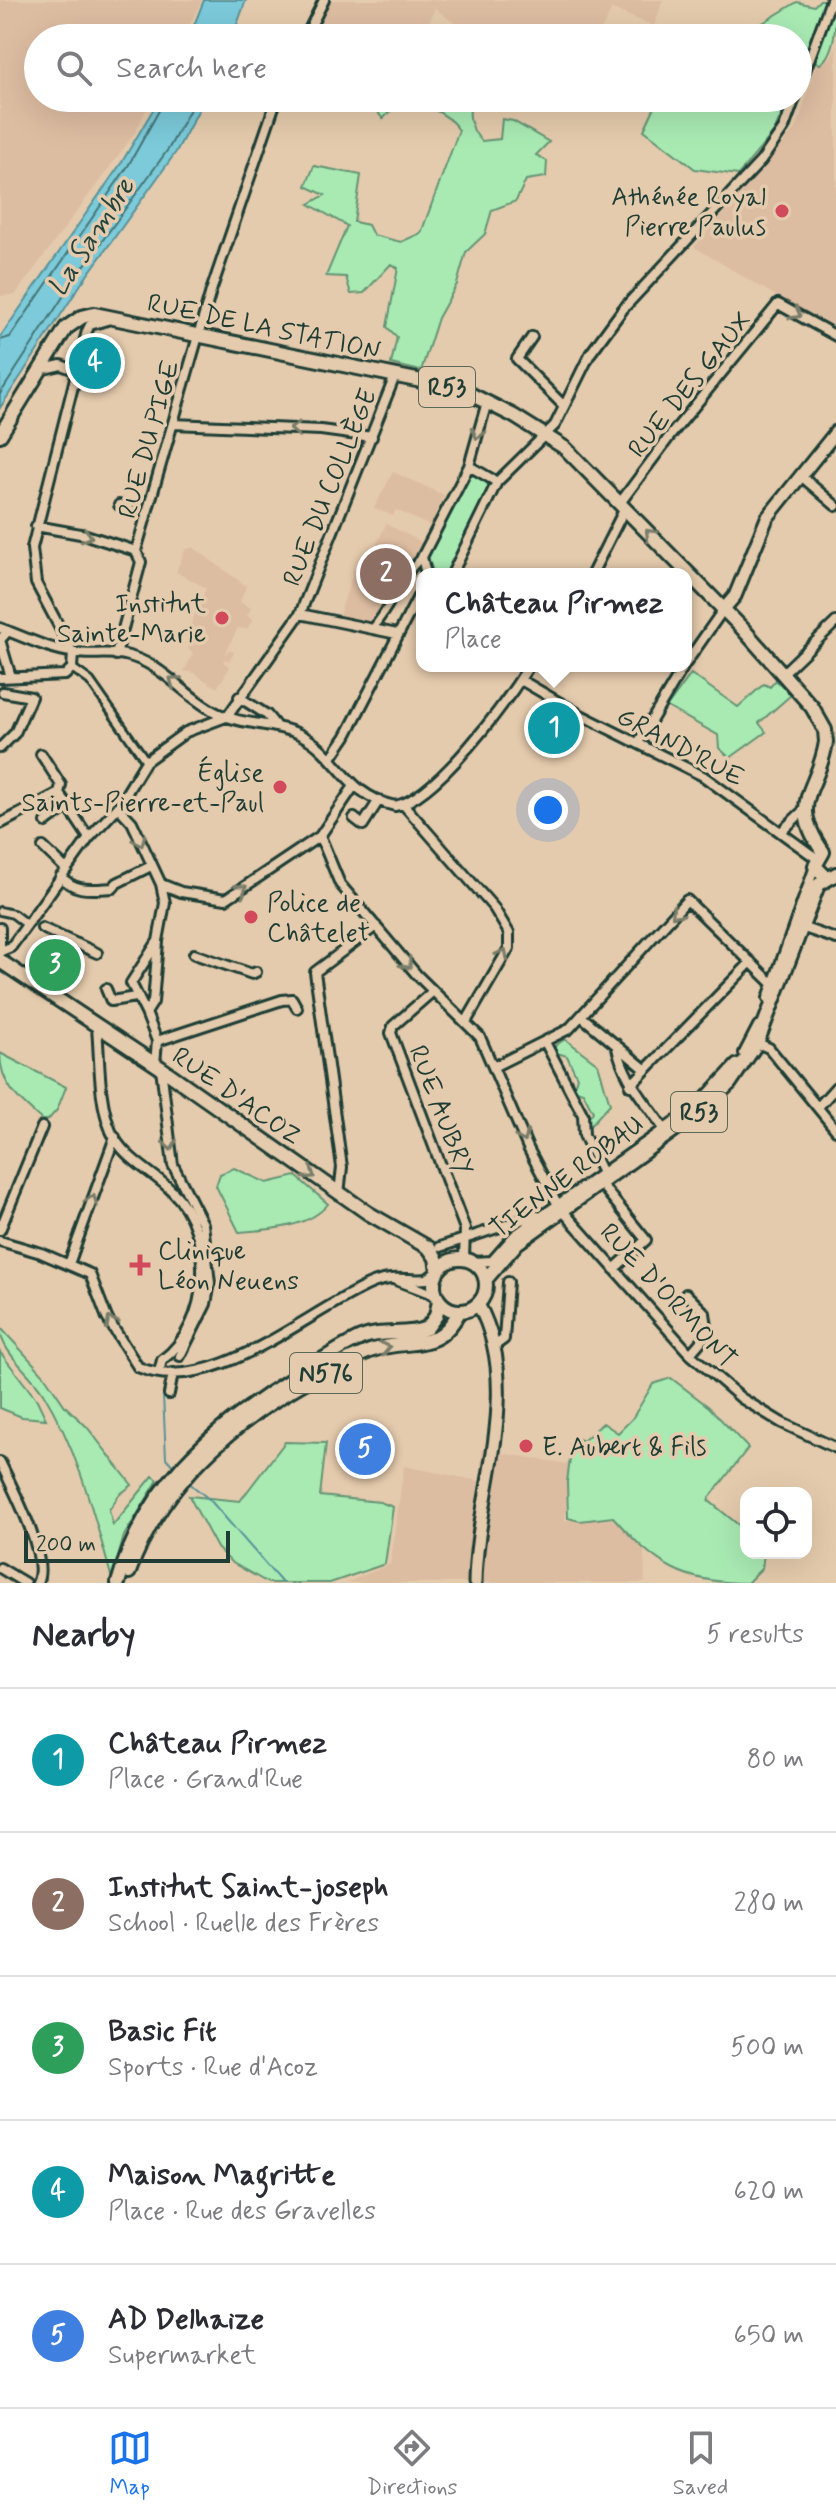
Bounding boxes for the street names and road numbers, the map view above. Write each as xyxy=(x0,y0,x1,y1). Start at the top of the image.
street label: RUE DE LA STATION xyxy=(144,287,383,369)
street label: RUE DES GAUX xyxy=(621,305,760,465)
street label: RUE DU PIGE xyxy=(111,356,189,523)
road number: R53 xyxy=(419,367,475,407)
street label: RUE DU COLLÈGE xyxy=(276,384,386,592)
street label: GRAND'RUE xyxy=(610,700,750,796)
street label: RUE D'ACOZ xyxy=(165,1040,307,1154)
street label: RUE AUBRY xyxy=(400,1041,481,1181)
road number: R53 xyxy=(671,1092,727,1132)
street label: TIENNE ROBAU xyxy=(483,1108,651,1247)
street label: RUE D'ORMONT xyxy=(591,1216,744,1376)
road number: N576 xyxy=(290,1353,362,1393)

